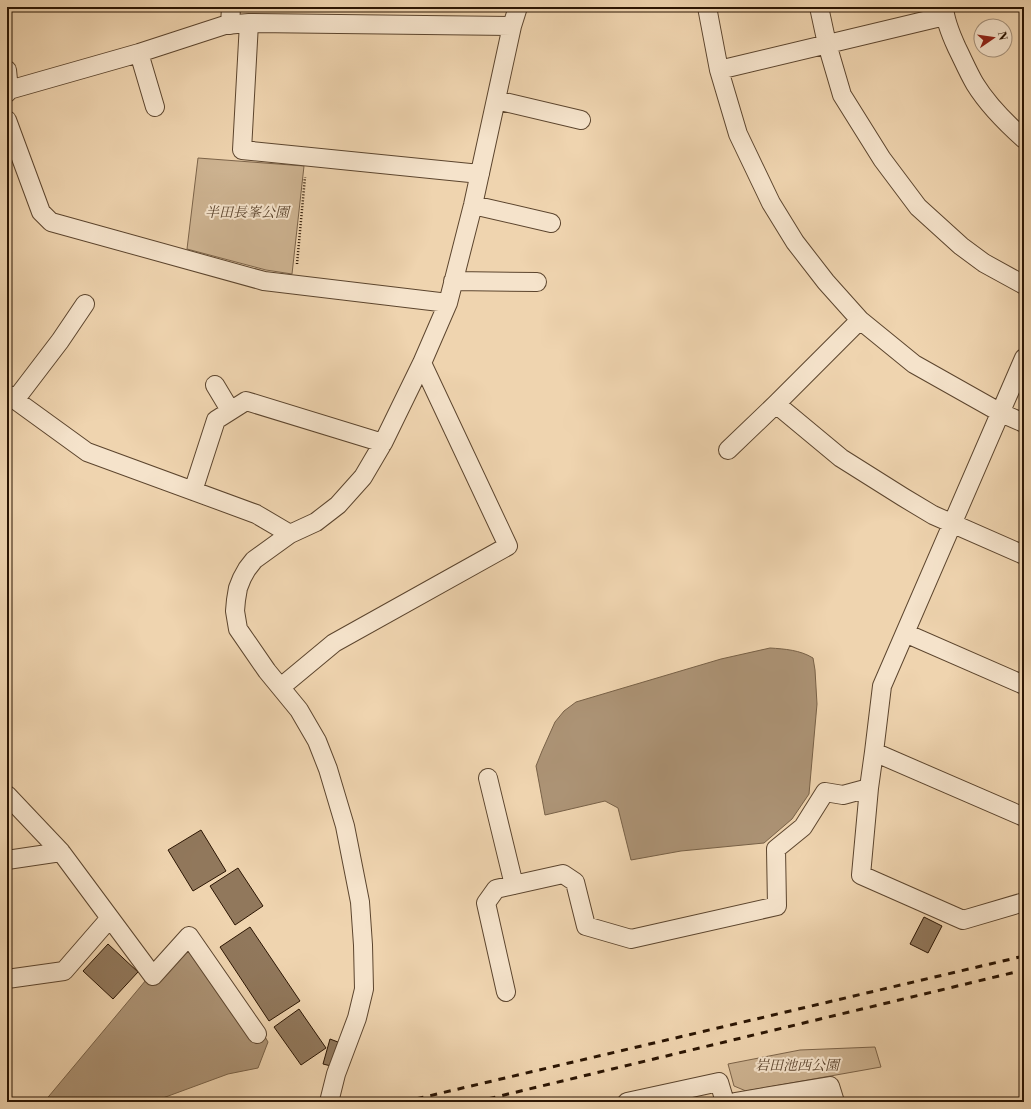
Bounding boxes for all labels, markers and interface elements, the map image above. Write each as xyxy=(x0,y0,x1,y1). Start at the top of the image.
north arrow xyxy=(973,18,1013,58)
text: N xyxy=(994,30,1010,42)
park label: 半田長峯公園 xyxy=(205,204,291,222)
park label: 岩田池西公園 xyxy=(755,1057,841,1075)

